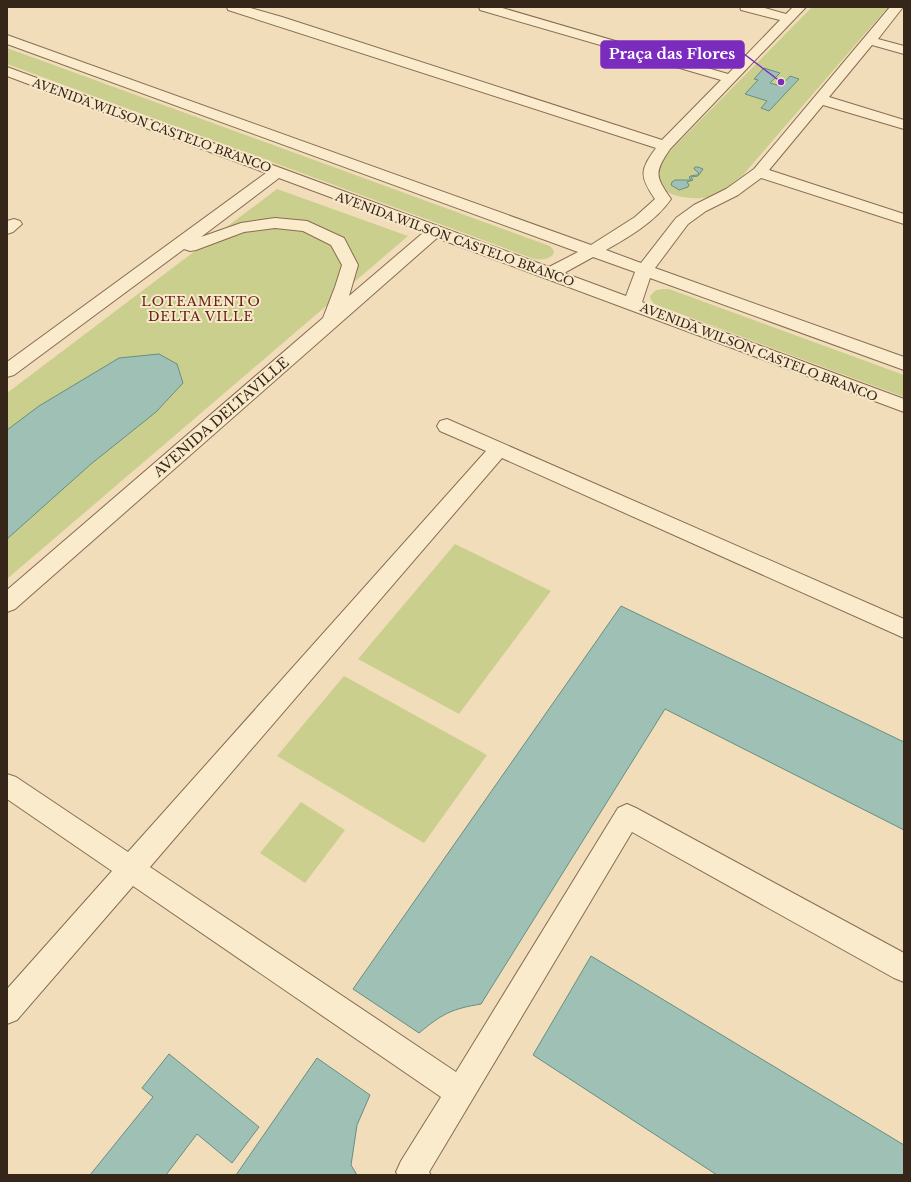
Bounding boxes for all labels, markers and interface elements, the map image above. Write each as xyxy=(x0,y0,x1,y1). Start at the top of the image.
callout: Praça das Flores xyxy=(601,41,744,68)
text: Praça das Flores xyxy=(609,44,735,63)
street label: AVENIDA WILSON CASTELO BRANCO xyxy=(30,74,274,175)
street label: AVENIDA WILSON CASTELO BRANCO xyxy=(333,188,577,289)
district label: LOTEAMENTO DELTA VILLE xyxy=(141,293,261,325)
street label: AVENIDA WILSON CASTELO BRANCO xyxy=(637,299,880,404)
street label: AVENIDA DELTAVILLE xyxy=(149,353,293,481)

